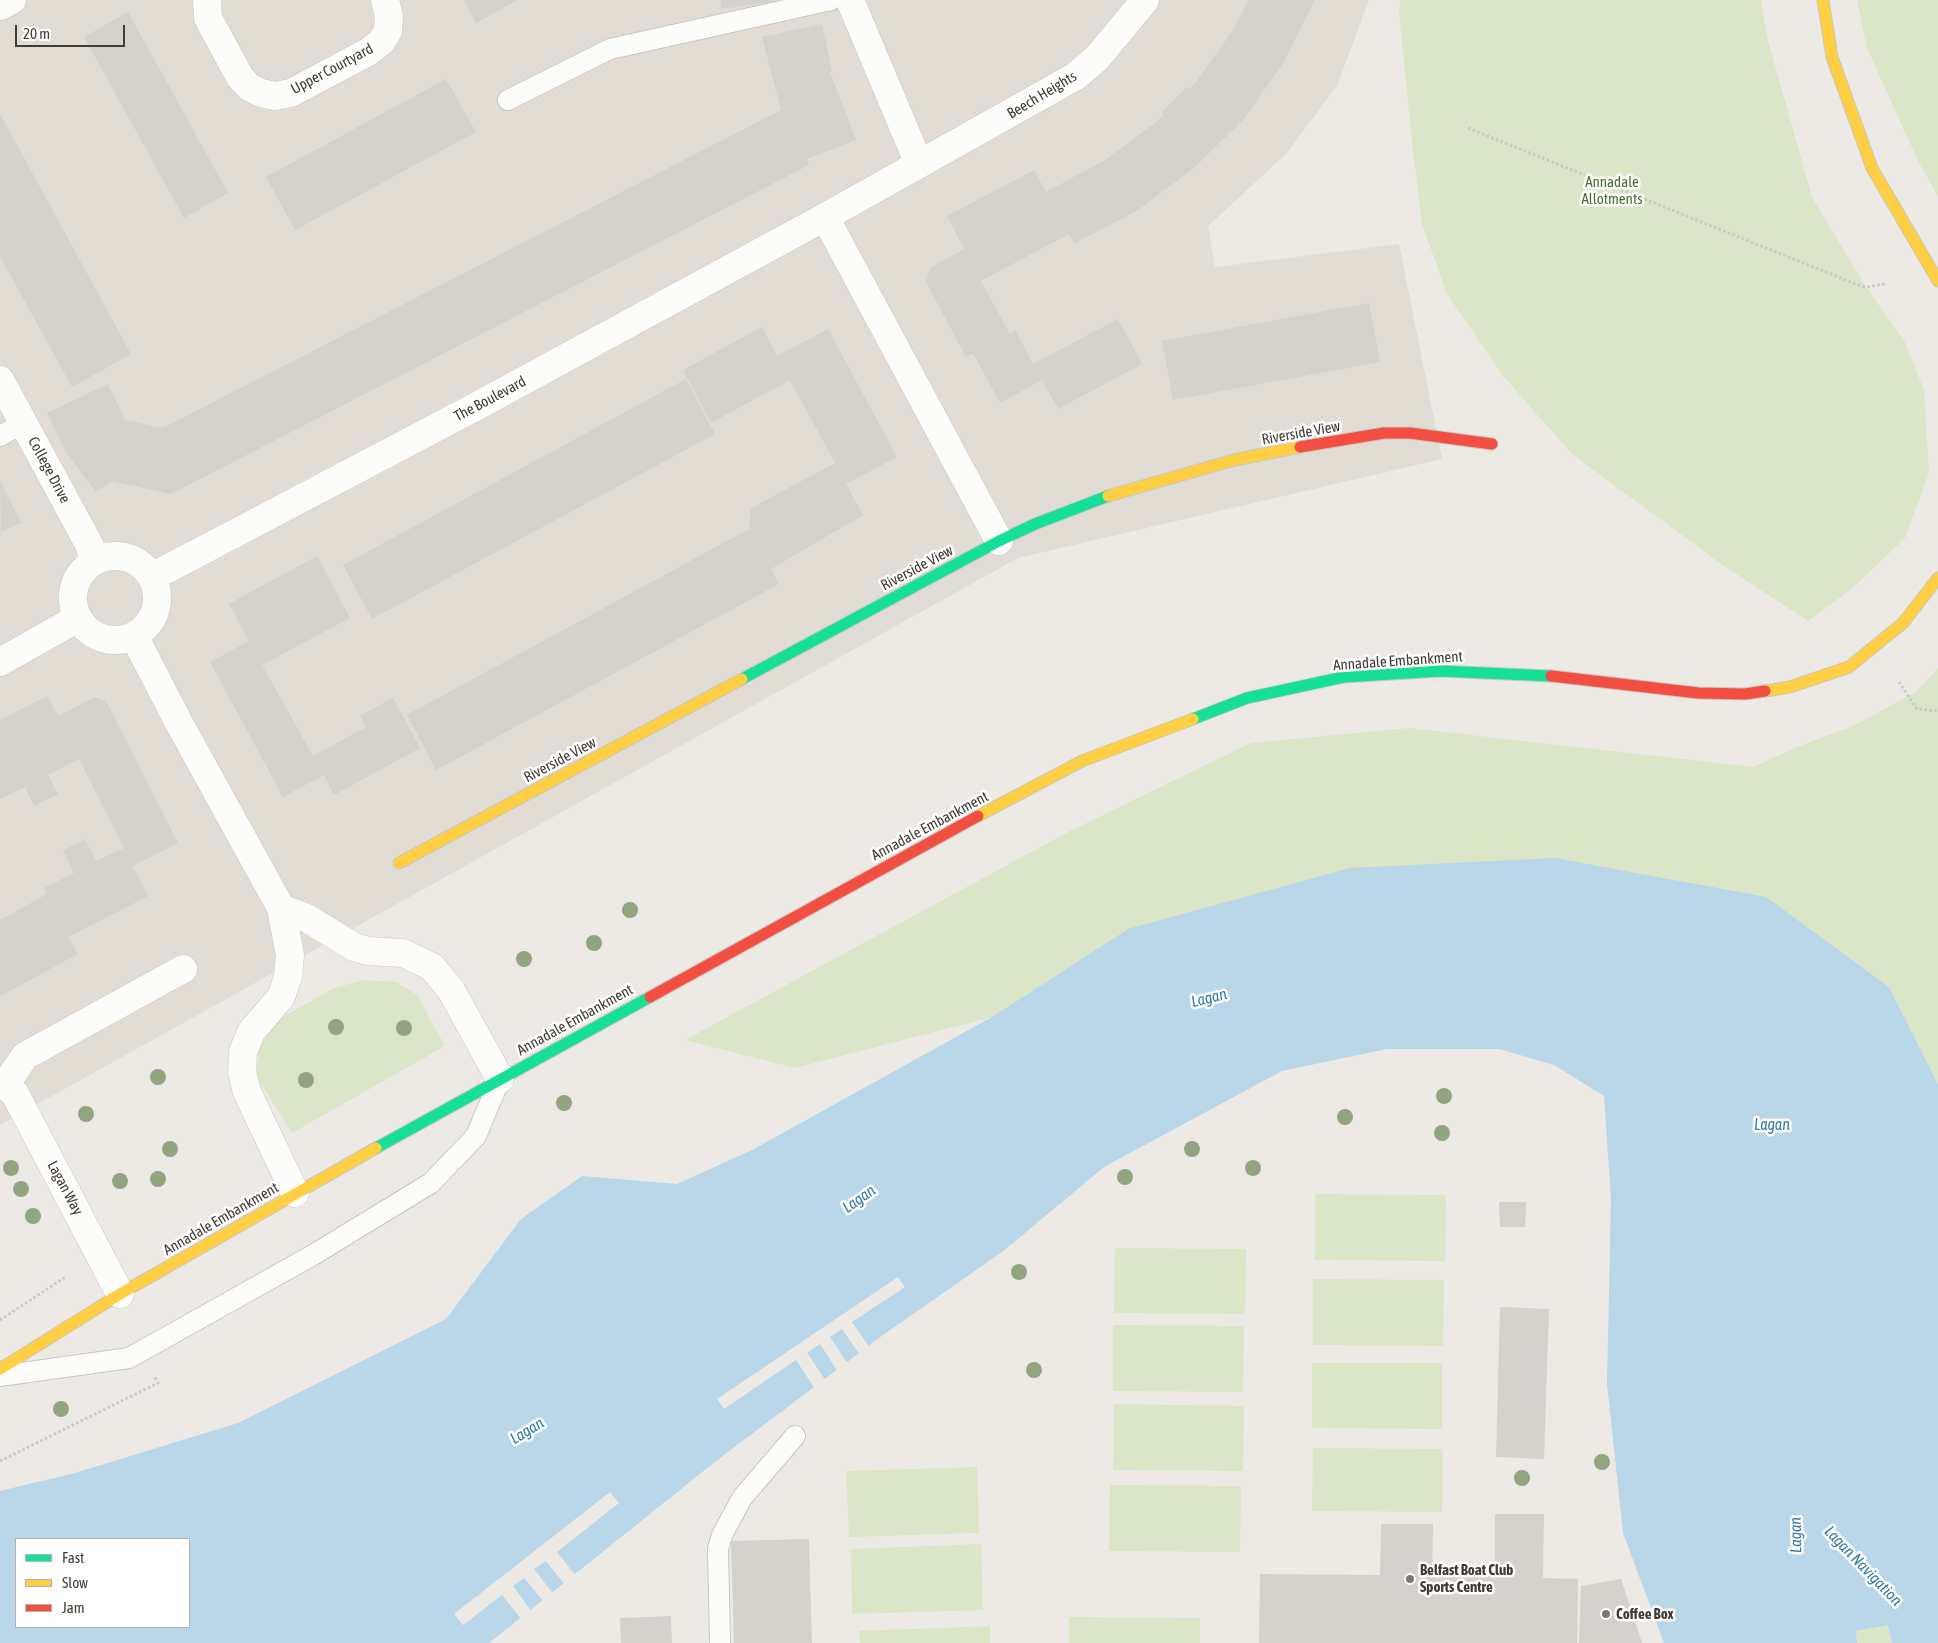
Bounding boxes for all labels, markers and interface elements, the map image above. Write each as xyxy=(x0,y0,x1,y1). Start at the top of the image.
scale bar xyxy=(18,15,128,47)
text: 20 m xyxy=(23,25,50,42)
street label: Upper Courtyard xyxy=(288,40,376,98)
street label: Beech Heights xyxy=(1004,67,1080,123)
park label: Annadale Allotments xyxy=(1581,173,1643,208)
street label: The Boulevard xyxy=(451,373,529,425)
street label: Riverside View xyxy=(1260,417,1342,449)
street label: College Drive xyxy=(24,434,74,506)
street label: Riverside View xyxy=(878,541,956,595)
street label: Annadale Embankment xyxy=(1333,647,1463,675)
street label: Riverside View xyxy=(521,733,599,787)
street label: Annadale Embankment xyxy=(868,788,992,864)
street label: Annadale Embankment xyxy=(514,981,636,1059)
water label: Lagan xyxy=(1189,984,1229,1012)
water label: Lagan xyxy=(1754,1115,1790,1135)
street label: Lagan Way xyxy=(43,1158,87,1218)
street label: Annadale Embankment xyxy=(160,1179,282,1259)
water label: Lagan xyxy=(839,1181,879,1217)
water label: Lagan xyxy=(507,1413,547,1449)
water label: Lagan xyxy=(1786,1517,1806,1553)
water label: Lagan Navigation xyxy=(1820,1522,1906,1610)
legend xyxy=(15,1538,190,1628)
text: Fast xyxy=(62,1549,84,1566)
place label: Belfast Boat Club Sports Centre xyxy=(1420,1561,1513,1596)
marker: Belfast Boat Club Sports Centre xyxy=(1404,1573,1416,1585)
text: Slow xyxy=(62,1574,88,1591)
text: Jam xyxy=(62,1599,85,1616)
place label: Coffee Box xyxy=(1616,1605,1674,1623)
marker: Coffee Box xyxy=(1600,1608,1612,1620)

